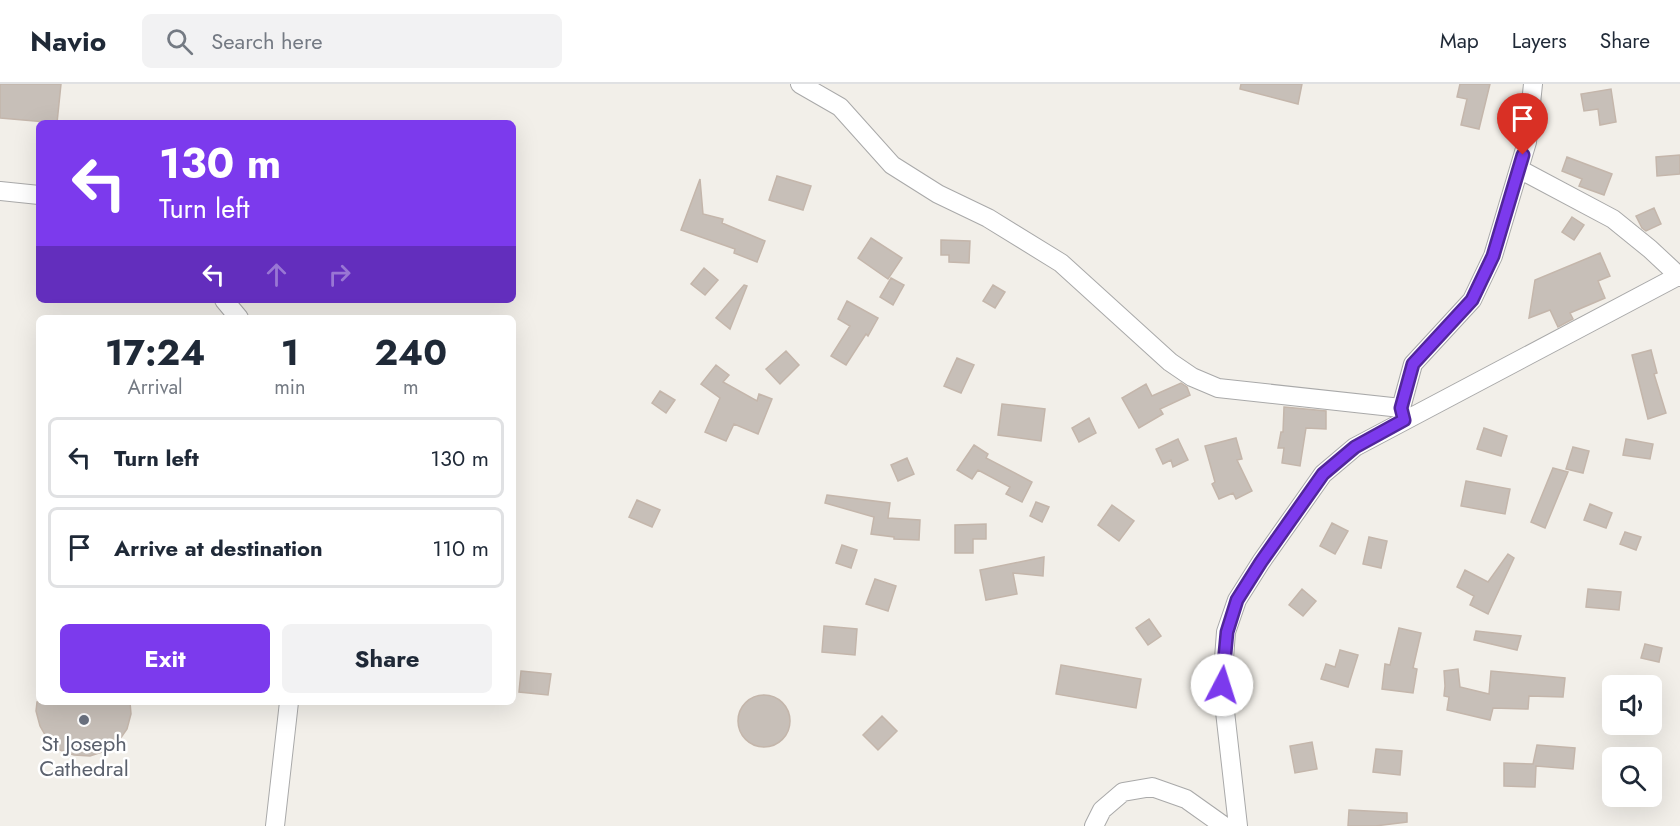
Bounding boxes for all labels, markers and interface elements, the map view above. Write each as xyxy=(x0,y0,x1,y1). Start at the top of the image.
search box xyxy=(142,14,562,68)
text: Navio xyxy=(30,21,106,62)
icon: search xyxy=(163,25,196,58)
text: Search here xyxy=(211,25,322,57)
text: Map xyxy=(1440,26,1479,56)
text: Layers xyxy=(1512,26,1567,56)
text: Share xyxy=(1600,26,1650,56)
pin xyxy=(1497,93,1548,155)
icon: arrive xyxy=(1506,102,1539,135)
text: 130 m xyxy=(159,133,281,194)
icon: left xyxy=(60,144,138,222)
text: Turn left xyxy=(159,189,249,228)
icon: left xyxy=(197,258,230,291)
icon: ahead xyxy=(260,258,293,291)
icon: right xyxy=(323,258,356,291)
text: 17:24 xyxy=(105,326,205,378)
text: 1 xyxy=(281,326,299,378)
text: 240 xyxy=(374,326,447,378)
text: Arrival xyxy=(128,373,183,402)
text: min xyxy=(274,373,306,402)
text: m xyxy=(403,373,419,402)
icon: left xyxy=(63,441,96,474)
text: Turn left xyxy=(114,442,199,474)
text: 130 m xyxy=(430,442,489,474)
icon: arrive xyxy=(63,531,96,564)
text: Arrive at destination xyxy=(114,532,323,564)
text: 110 m xyxy=(432,532,489,564)
button: Exit xyxy=(60,624,270,693)
button: Share xyxy=(282,624,492,693)
position arrow xyxy=(1190,653,1254,717)
map controls xyxy=(1602,675,1662,807)
button: sound xyxy=(1602,675,1662,735)
marker: St Joseph Cathedral xyxy=(77,713,91,727)
place label: St Joseph Cathedral xyxy=(39,727,129,784)
button: search xyxy=(1602,747,1662,807)

